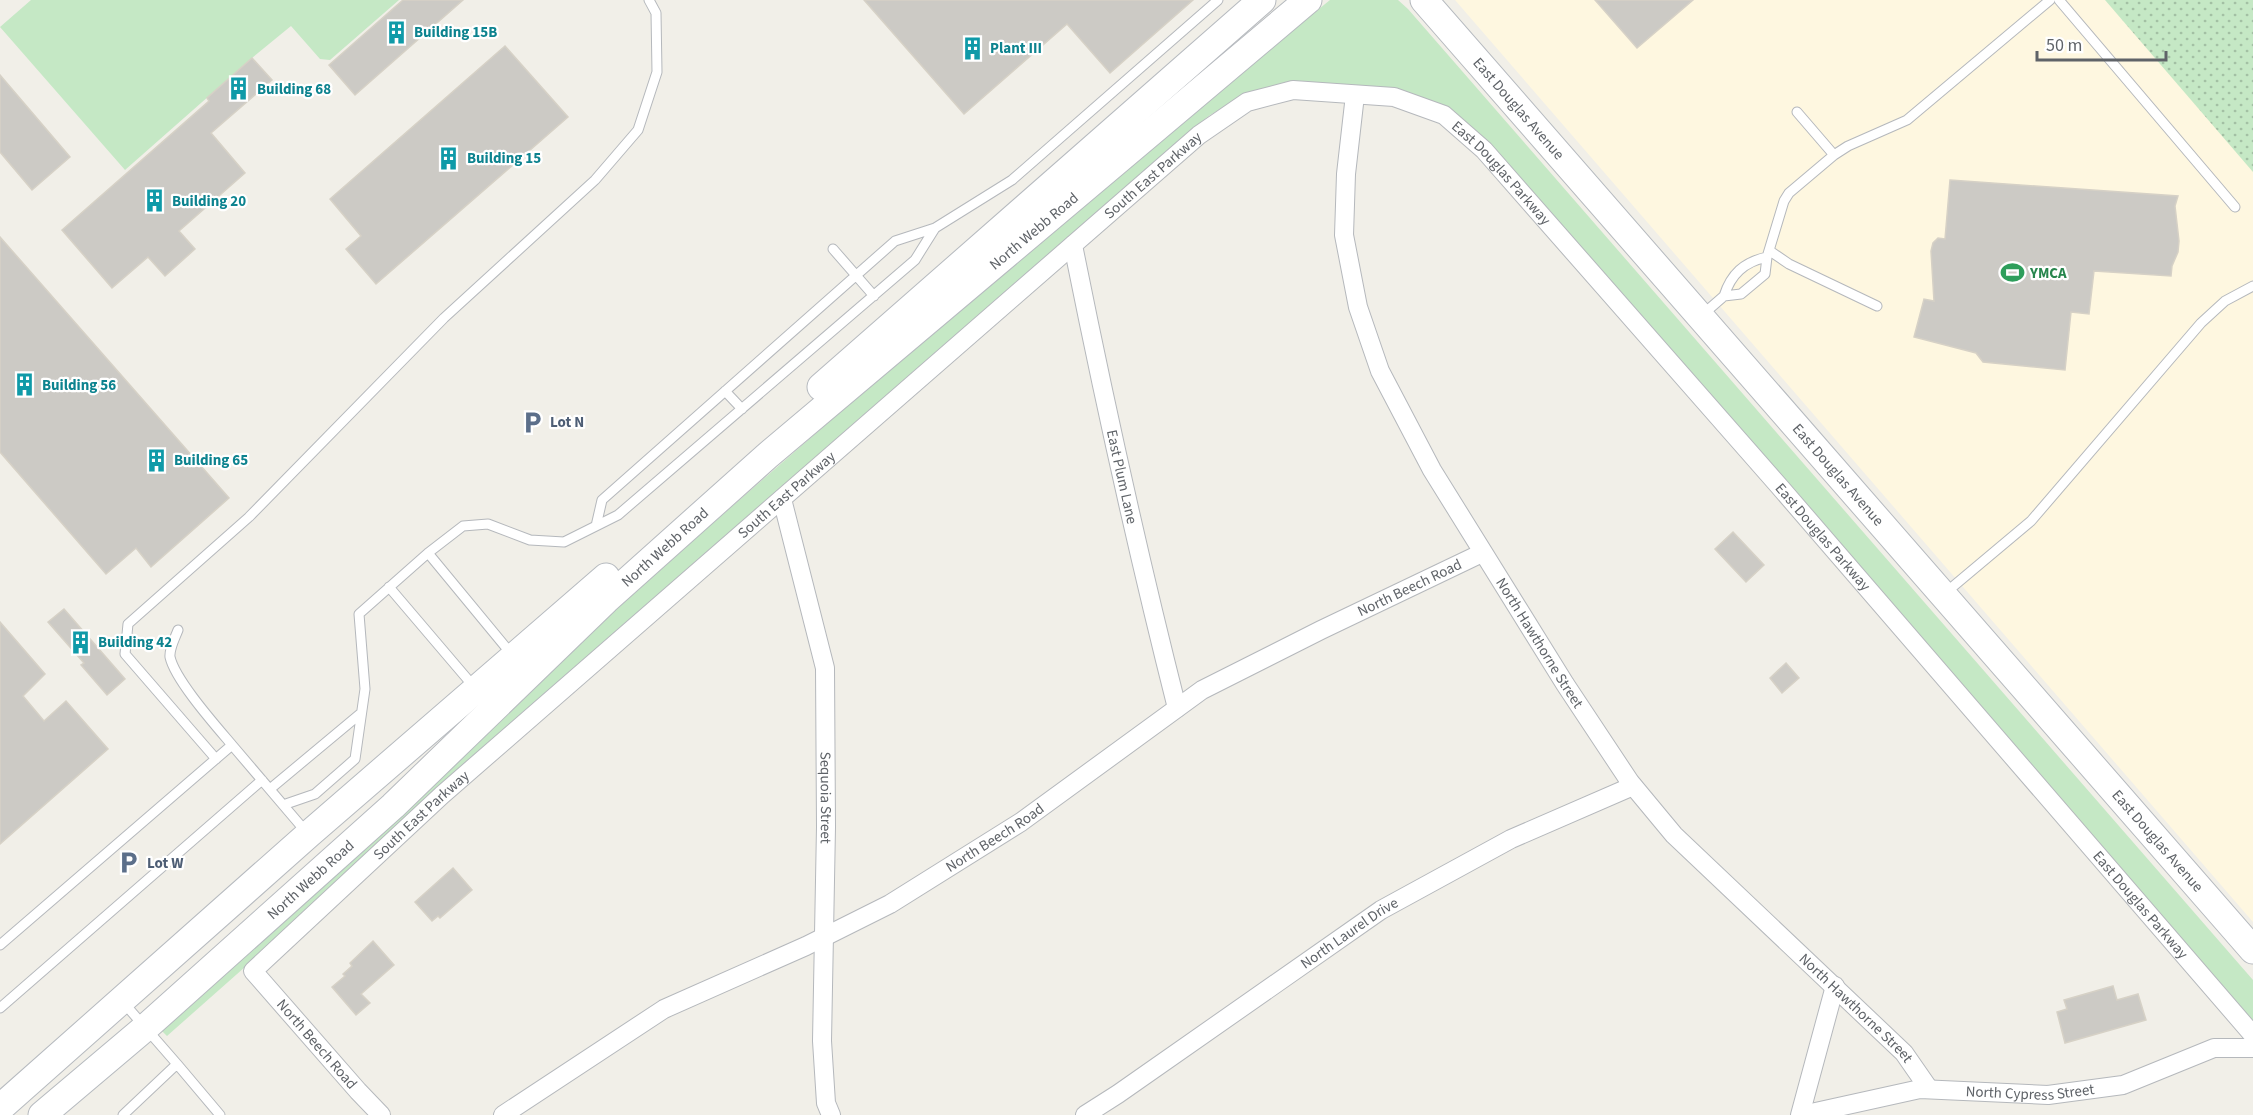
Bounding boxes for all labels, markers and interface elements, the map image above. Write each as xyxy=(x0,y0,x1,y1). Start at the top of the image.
building icon: Building 15B xyxy=(383,19,409,45)
place label: Building 15B xyxy=(414,22,497,43)
scale bar xyxy=(2037,24,2166,62)
text: 50 m xyxy=(2046,33,2082,58)
building icon: Plant III xyxy=(959,35,985,61)
place label: Plant III xyxy=(990,38,1042,59)
street label: East Douglas Avenue xyxy=(1468,53,1569,165)
building icon: Building 68 xyxy=(226,76,252,102)
place label: Building 68 xyxy=(257,79,331,100)
street label: East Douglas Parkway xyxy=(1447,116,1555,230)
street label: South East Parkway xyxy=(1100,127,1207,224)
building icon: Building 15 xyxy=(436,145,462,171)
place label: Building 15 xyxy=(467,148,541,169)
building icon: Building 20 xyxy=(141,188,167,214)
street label: North Webb Road xyxy=(985,188,1083,275)
place label: Building 20 xyxy=(172,191,246,212)
sports icon: YMCA xyxy=(1999,260,2025,286)
place label: YMCA xyxy=(2029,263,2067,284)
building icon: Building 56 xyxy=(11,372,37,398)
place label: Building 56 xyxy=(42,375,116,396)
parking icon: Lot N xyxy=(519,409,545,435)
place label: Lot N xyxy=(550,412,584,433)
street label: East Douglas Avenue xyxy=(1787,419,1888,531)
street label: East Plum Lane xyxy=(1101,428,1142,526)
building icon: Building 65 xyxy=(143,447,169,473)
street label: South East Parkway xyxy=(733,447,840,543)
place label: Building 65 xyxy=(174,450,248,471)
street label: East Douglas Parkway xyxy=(1770,479,1875,596)
street label: North Webb Road xyxy=(617,503,713,592)
street label: North Beech Road xyxy=(1354,554,1465,622)
street label: North Hawthorne Street xyxy=(1490,574,1588,712)
building icon: Building 42 xyxy=(67,629,93,655)
place label: Building 42 xyxy=(98,632,172,653)
street label: Sequoia Street xyxy=(815,752,836,844)
street label: South East Parkway xyxy=(369,766,474,865)
street label: East Douglas Avenue xyxy=(2107,785,2208,897)
street label: North Beech Road xyxy=(942,799,1049,878)
street label: North Webb Road xyxy=(263,836,359,925)
street label: East Douglas Parkway xyxy=(2088,847,2193,964)
parking icon: Lot W xyxy=(116,850,142,876)
place label: Lot W xyxy=(147,853,183,874)
street label: North Laurel Drive xyxy=(1296,893,1402,974)
street label: North Hawthorne Street xyxy=(1794,949,1918,1067)
street label: North Beech Road xyxy=(272,995,362,1094)
street label: North Cypress Street xyxy=(1965,1079,2095,1106)

